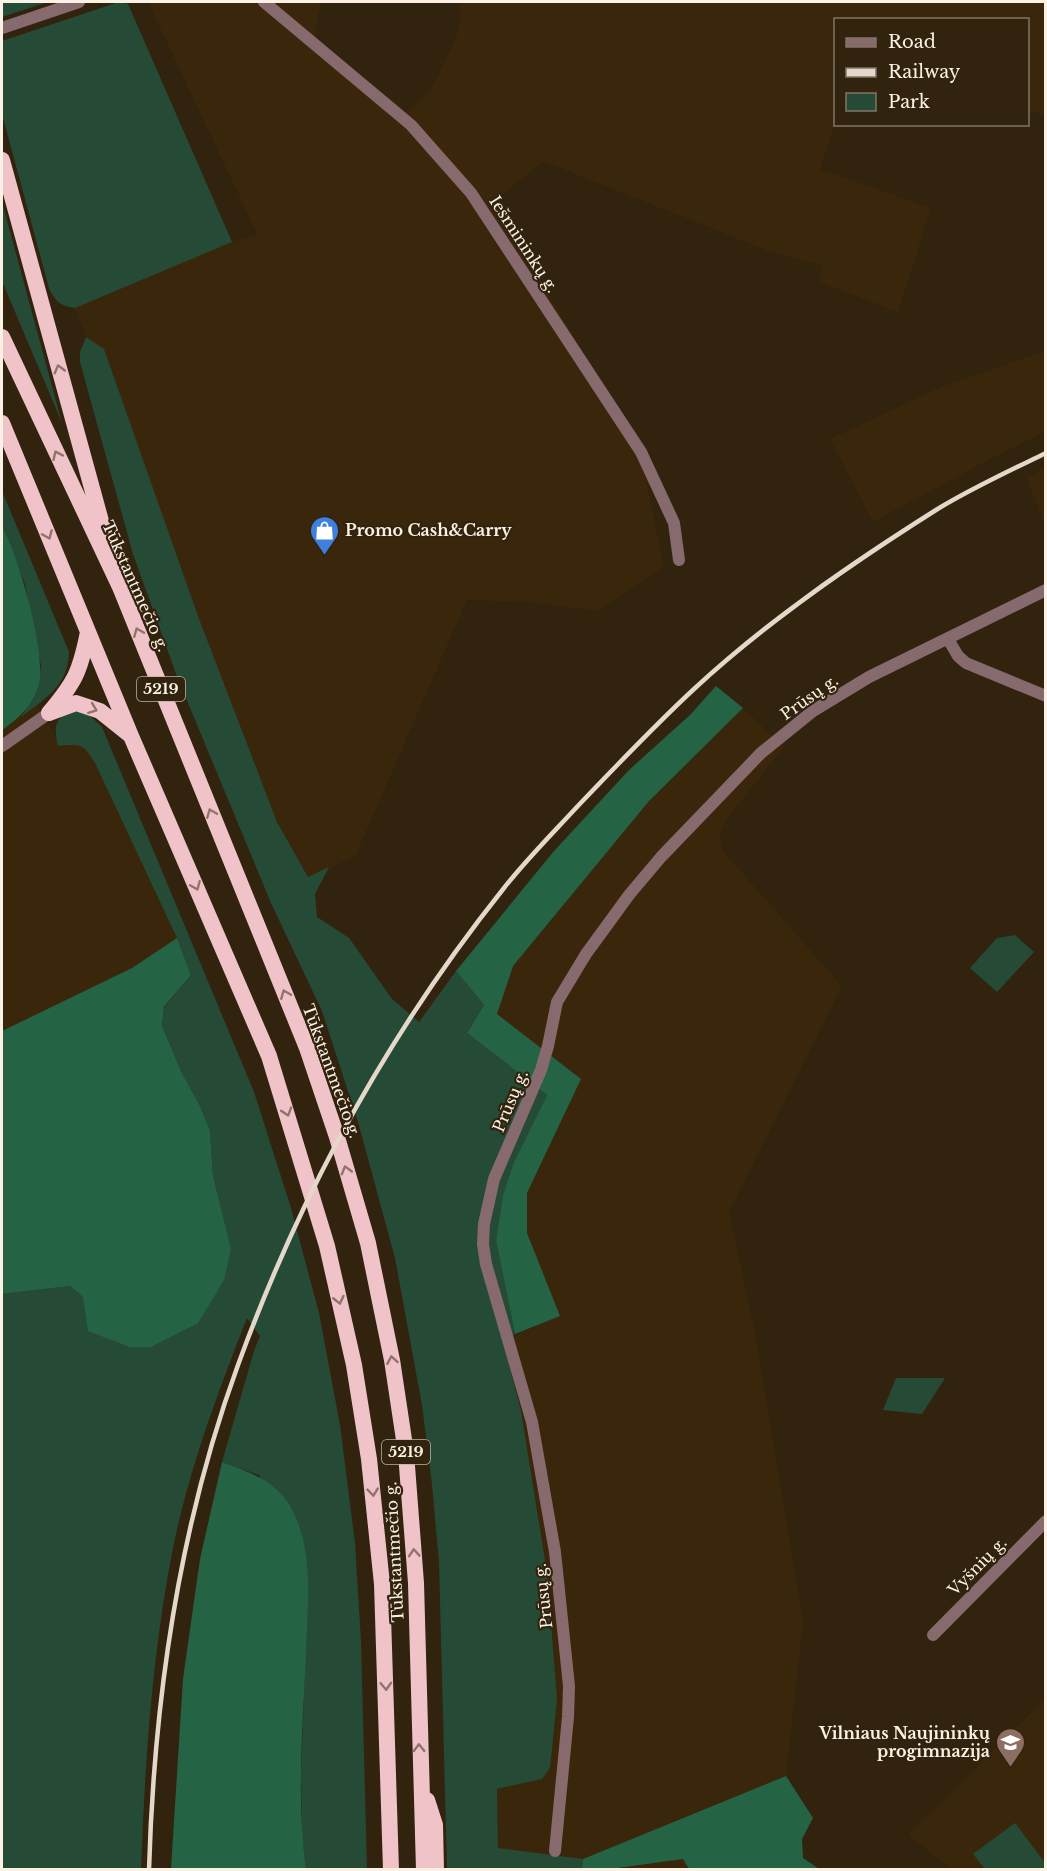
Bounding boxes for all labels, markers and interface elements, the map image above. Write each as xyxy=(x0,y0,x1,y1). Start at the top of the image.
legend xyxy=(834,18,1029,126)
text: Road xyxy=(888,31,936,53)
text: Railway xyxy=(888,61,961,83)
text: Park xyxy=(888,91,930,113)
street label: Iešmininkų g. xyxy=(485,192,563,296)
one-way arrow xyxy=(53,364,66,374)
one-way arrow xyxy=(52,451,64,462)
shop icon: Promo Cash&Carry xyxy=(308,514,340,556)
street label: Tūkstantmečio g. xyxy=(98,518,174,654)
place label: Promo Cash&Carry xyxy=(345,520,512,540)
one-way arrow xyxy=(41,529,53,540)
one-way arrow xyxy=(133,628,145,639)
street label: Prūsų g. xyxy=(776,670,842,724)
road number: 5219 xyxy=(137,677,185,701)
one-way arrow xyxy=(87,702,97,715)
one-way arrow xyxy=(206,808,218,819)
one-way arrow xyxy=(189,879,201,890)
one-way arrow xyxy=(280,989,292,1000)
street label: Tūkstantmečio g. xyxy=(298,1001,366,1141)
street label: Prūsų g. xyxy=(488,1067,532,1135)
one-way arrow xyxy=(280,1106,292,1117)
one-way arrow xyxy=(341,1165,354,1175)
one-way arrow xyxy=(332,1295,345,1305)
one-way arrow xyxy=(386,1355,399,1365)
road number: 5219 xyxy=(382,1440,430,1464)
street label: Tūkstantmečio g. xyxy=(380,1481,408,1623)
one-way arrow xyxy=(366,1487,379,1496)
street label: Vyšnių g. xyxy=(943,1532,1011,1600)
one-way arrow xyxy=(408,1549,421,1558)
street label: Prūsų g. xyxy=(530,1562,556,1630)
one-way arrow xyxy=(380,1682,392,1691)
place label: Vilniaus Naujininkų progimnazija xyxy=(818,1723,991,1761)
school or university icon: Vilniaus Naujininkų progimnazija xyxy=(995,1726,1027,1768)
one-way arrow xyxy=(413,1744,425,1753)

